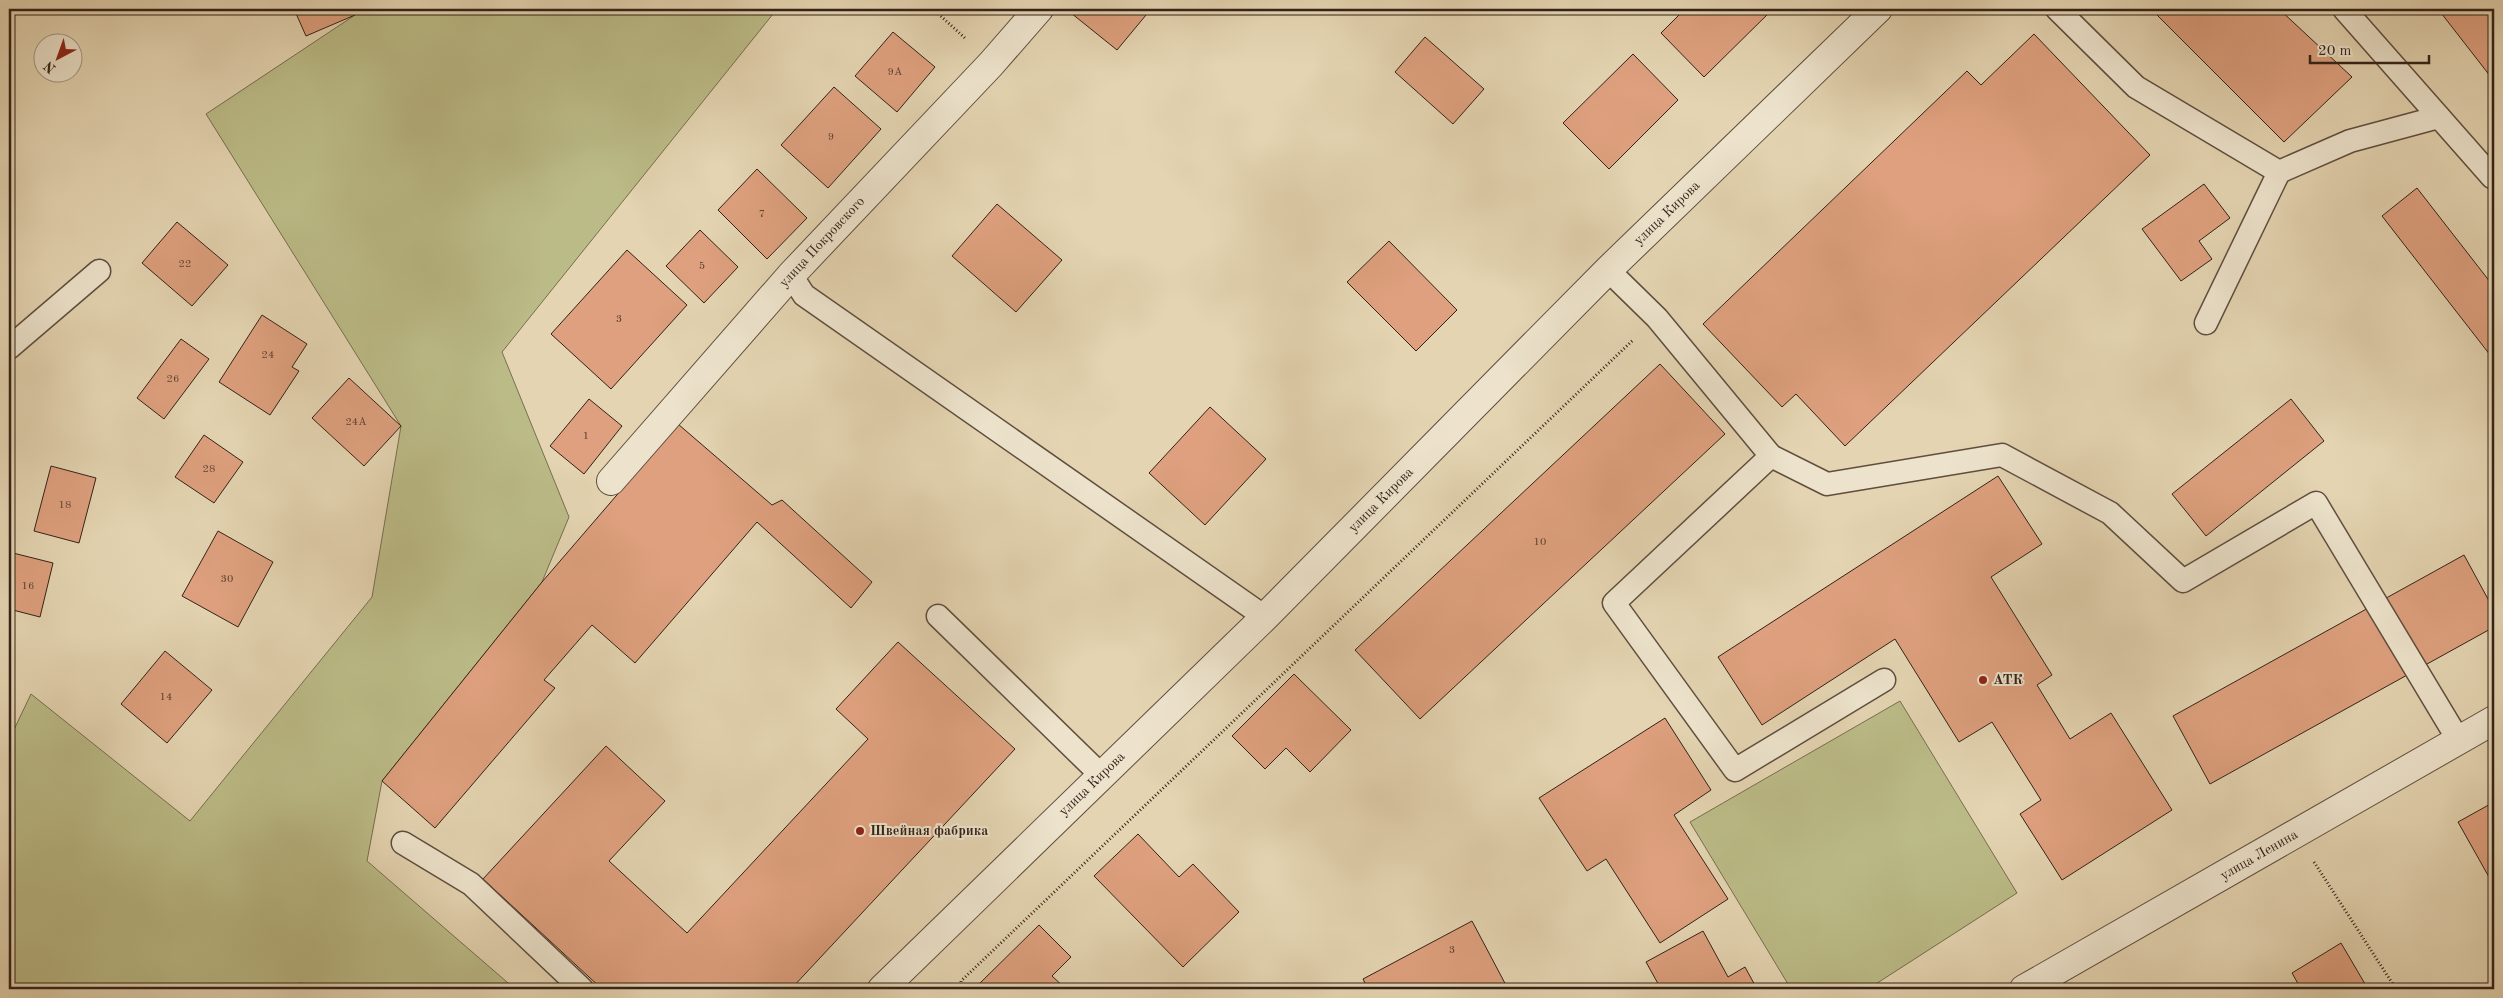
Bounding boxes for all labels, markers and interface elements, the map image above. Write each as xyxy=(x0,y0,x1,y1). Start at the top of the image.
north arrow xyxy=(32,32,82,82)
scale bar xyxy=(2310,32,2429,64)
text: 20 m xyxy=(2318,44,2352,59)
text: N xyxy=(41,58,59,76)
house number: 9А xyxy=(888,67,903,78)
house number: 9 xyxy=(828,132,834,143)
street label: улица Кирова xyxy=(1631,178,1703,248)
street label: улица Покровского xyxy=(777,194,867,290)
house number: 7 xyxy=(759,209,765,220)
house number: 22 xyxy=(179,259,191,270)
house number: 5 xyxy=(699,261,705,272)
house number: 3 xyxy=(616,314,622,325)
house number: 24 xyxy=(262,350,274,361)
house number: 26 xyxy=(167,374,179,385)
house number: 24А xyxy=(345,417,367,428)
house number: 1 xyxy=(583,431,589,442)
house number: 28 xyxy=(203,464,215,475)
street label: улица Кирова xyxy=(1346,465,1416,535)
house number: 18 xyxy=(59,500,71,511)
house number: 10 xyxy=(1534,537,1546,548)
house number: 30 xyxy=(221,574,233,585)
house number: 16 xyxy=(22,581,34,592)
place label: АТК xyxy=(1993,673,2024,687)
marker: АТК xyxy=(1977,674,1989,686)
house number: 14 xyxy=(160,692,172,703)
street label: улица Кирова xyxy=(1056,749,1128,819)
place label: Швейная фабрика xyxy=(870,824,988,839)
marker: Швейная фабрика xyxy=(854,825,866,837)
street label: улица Ленина xyxy=(2218,827,2300,883)
house number: 3 xyxy=(1449,945,1455,956)

